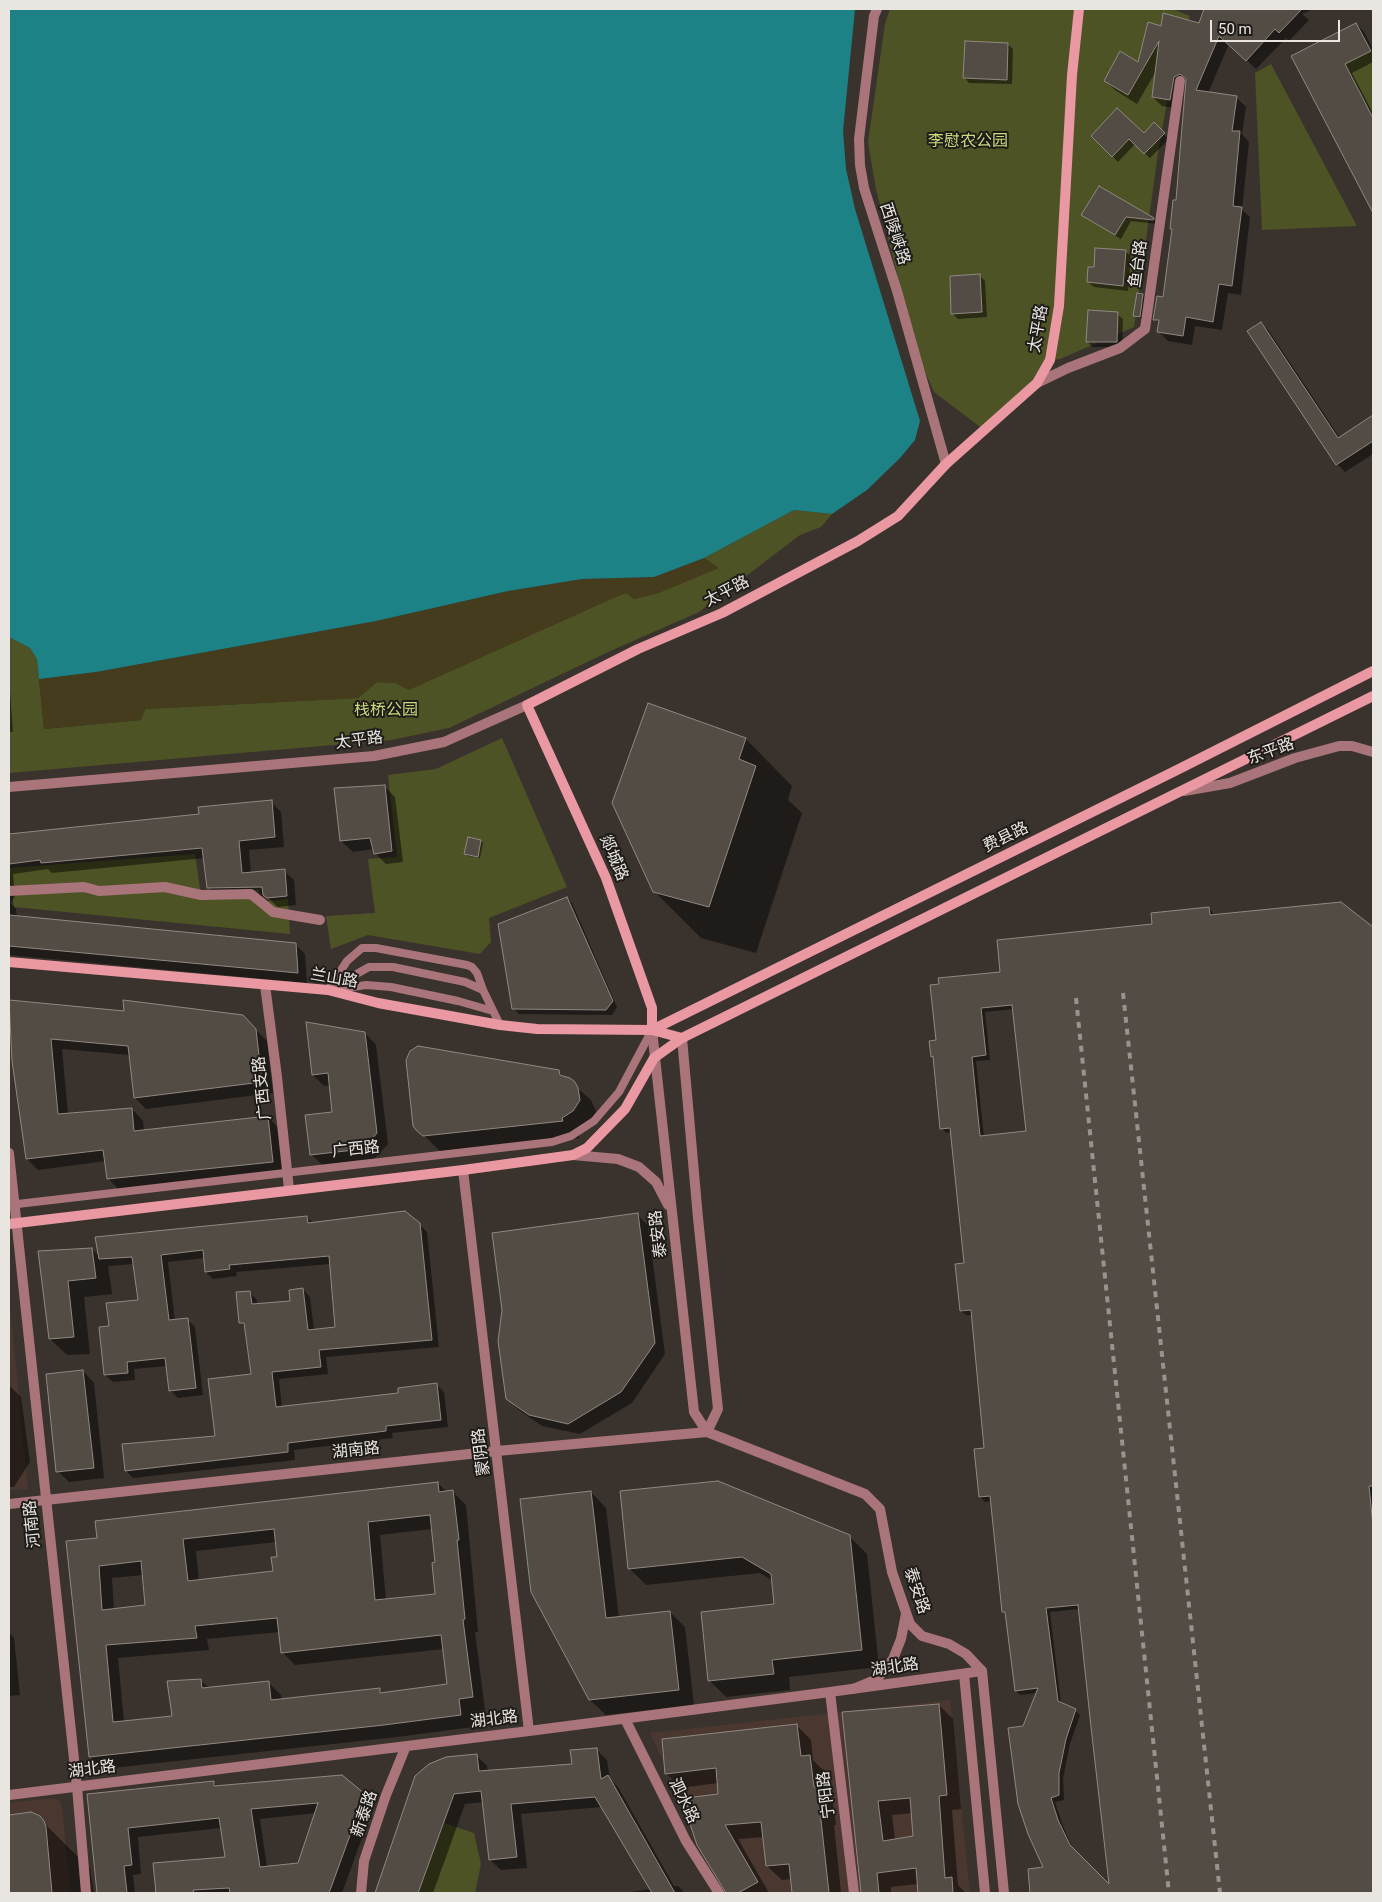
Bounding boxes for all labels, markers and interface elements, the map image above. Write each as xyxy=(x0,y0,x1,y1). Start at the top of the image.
scale bar xyxy=(1212,10,1342,42)
text: 50 m xyxy=(1218,20,1252,38)
park label: 李慰农公园 xyxy=(928,132,1008,152)
street label: 西陵峡路 xyxy=(875,201,913,267)
street label: 鱼台路 xyxy=(1126,239,1152,289)
street label: 太平路 xyxy=(1025,304,1053,354)
street label: 太平路 xyxy=(701,573,753,611)
park label: 栈桥公园 xyxy=(354,701,418,721)
street label: 太平路 xyxy=(334,729,384,753)
street label: 东平路 xyxy=(1245,735,1297,769)
street label: 费县路 xyxy=(980,819,1032,857)
street label: 郯城路 xyxy=(595,832,631,884)
street label: 兰山路 xyxy=(309,965,359,993)
street label: 广西支路 xyxy=(250,1055,276,1121)
street label: 广西路 xyxy=(331,1138,381,1162)
street label: 泰安路 xyxy=(647,1209,671,1259)
street label: 蒙阴路 xyxy=(470,1427,494,1477)
street label: 湖南路 xyxy=(331,1439,381,1463)
street label: 河南路 xyxy=(21,1499,45,1549)
street label: 泰安路 xyxy=(899,1565,933,1617)
street label: 湖北路 xyxy=(870,1655,920,1681)
street label: 湖北路 xyxy=(469,1708,519,1732)
street label: 湖北路 xyxy=(67,1758,117,1782)
street label: 宁阳路 xyxy=(815,1770,839,1820)
street label: 泗水路 xyxy=(664,1775,702,1827)
street label: 新泰路 xyxy=(348,1788,382,1840)

